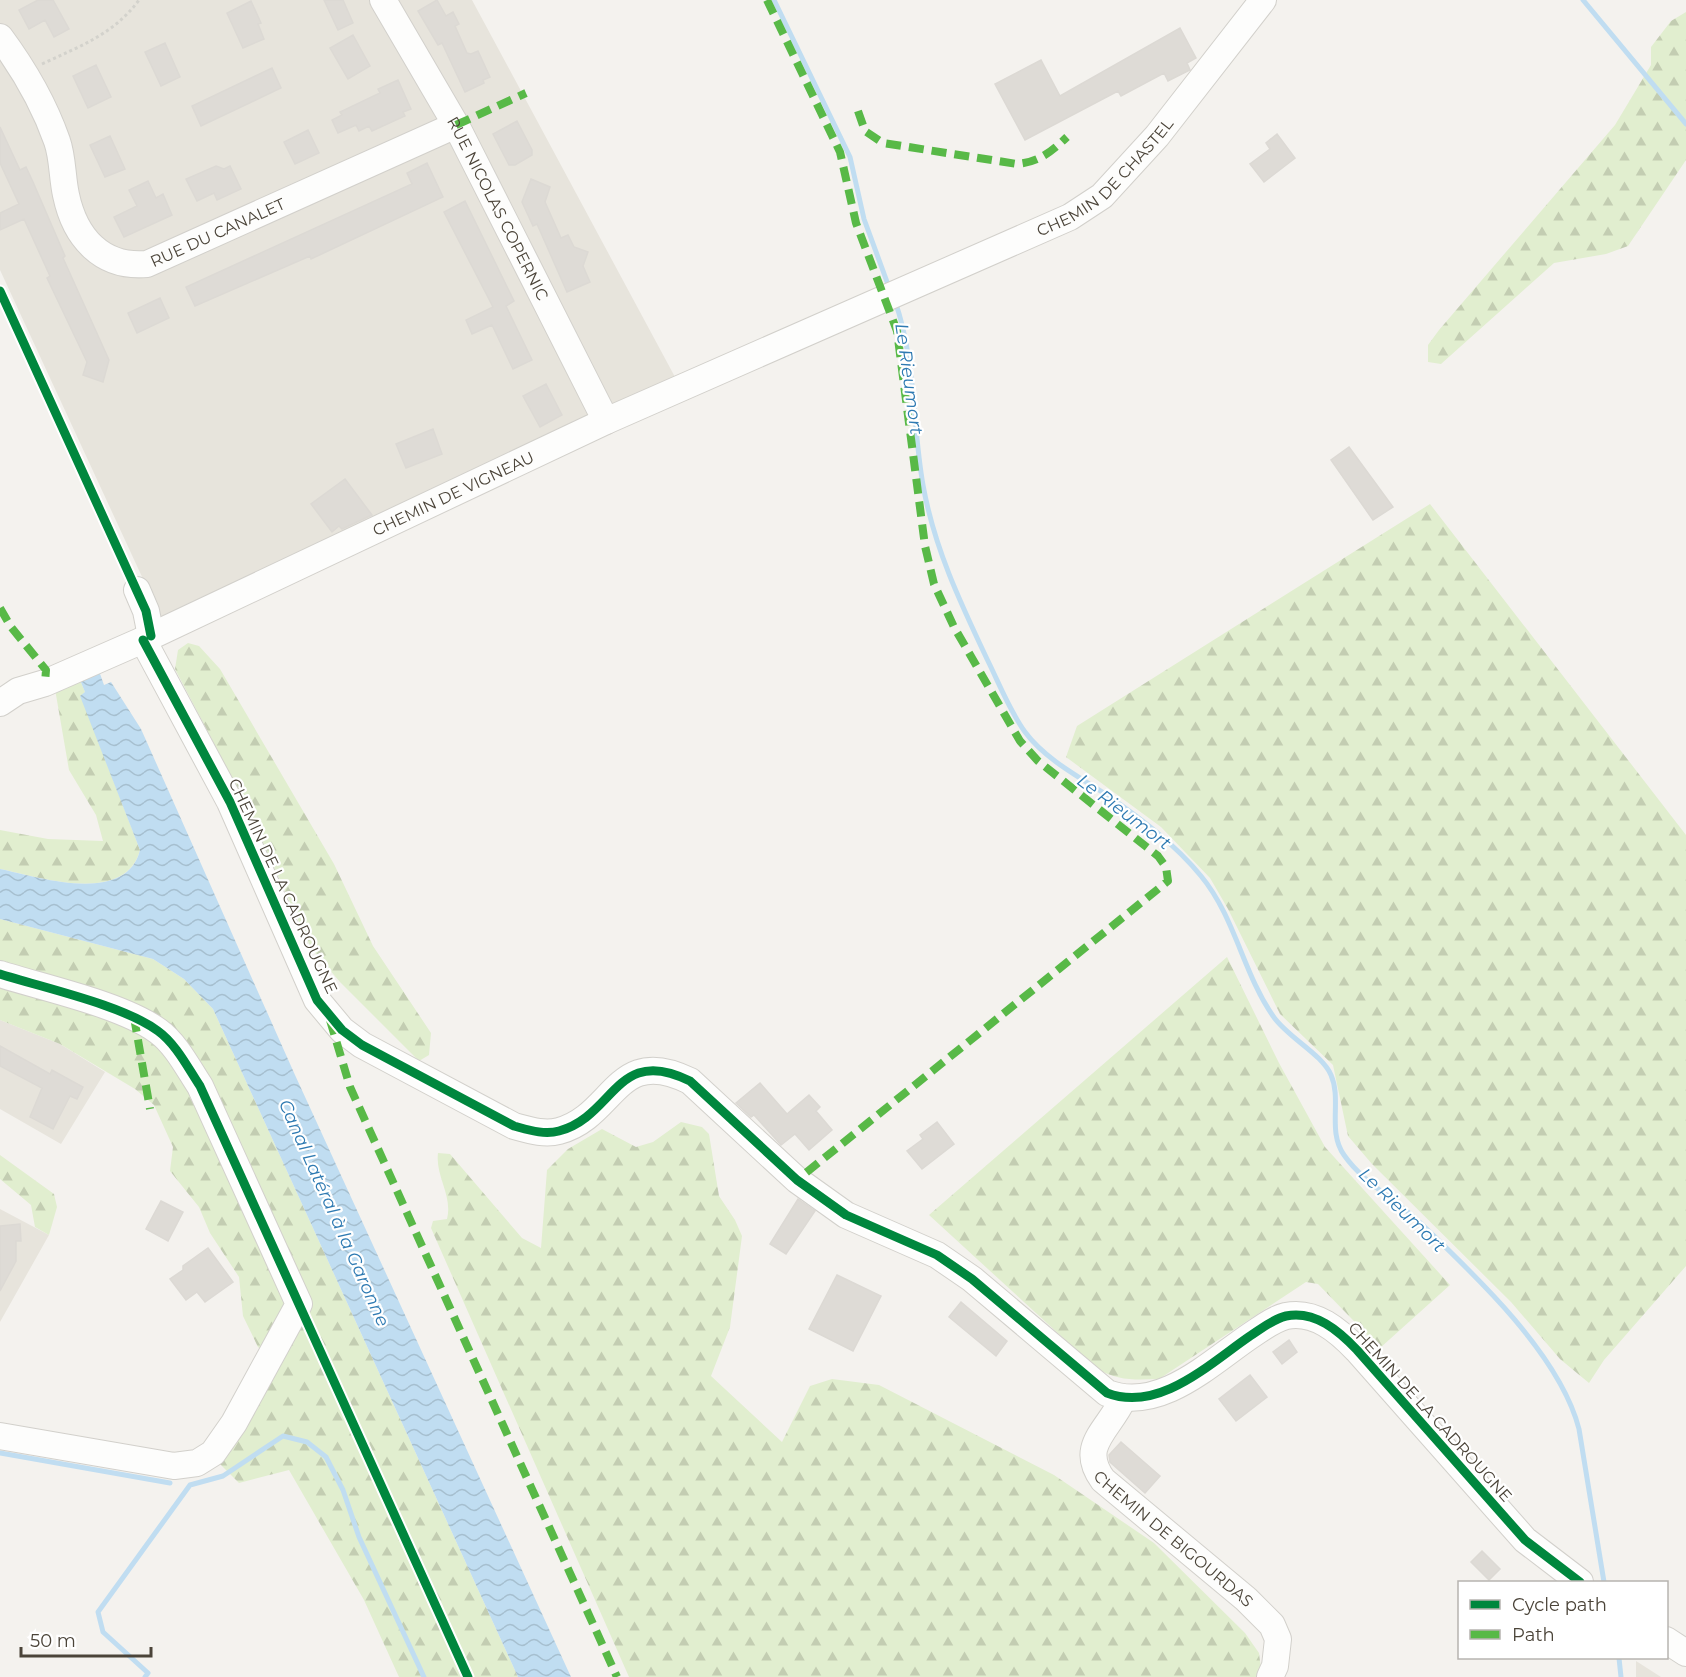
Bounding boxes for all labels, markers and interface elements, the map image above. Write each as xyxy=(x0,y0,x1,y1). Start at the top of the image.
street label: RUE NICOLAS COPERNIC xyxy=(444,113,553,303)
street label: CHEMIN DE CHASTEL xyxy=(1034,114,1177,240)
street label: RUE DU CANALET xyxy=(147,193,289,271)
water label: Le Rieumort xyxy=(890,322,928,437)
street label: CHEMIN DE VIGNEAU xyxy=(369,447,537,540)
water label: Le Rieumort xyxy=(1073,769,1176,855)
street label: CHEMIN DE LA CADROUGNE xyxy=(225,775,341,997)
water label: Canal Latéral à la Garonne xyxy=(274,1096,394,1330)
water label: Le Rieumort xyxy=(1354,1163,1450,1257)
street label: CHEMIN DE LA CADROUGNE xyxy=(1344,1318,1516,1506)
street label: CHEMIN DE BIGOURDAS xyxy=(1090,1467,1258,1611)
legend xyxy=(1458,1581,1668,1659)
text: Cycle path xyxy=(1512,1594,1607,1616)
scale bar xyxy=(21,1620,152,1658)
text: Path xyxy=(1512,1624,1555,1646)
text: 50 m xyxy=(30,1630,76,1652)

